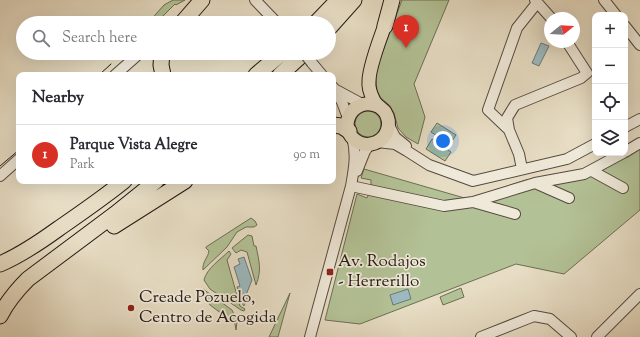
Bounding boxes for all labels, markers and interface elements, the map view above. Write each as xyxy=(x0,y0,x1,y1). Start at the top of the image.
north arrow xyxy=(544,12,580,48)
map controls xyxy=(592,12,628,156)
button: + xyxy=(592,12,628,48)
pin: 1 xyxy=(393,15,419,48)
search box xyxy=(16,16,336,60)
icon: search xyxy=(30,27,52,49)
text: Search here xyxy=(62,28,137,49)
button: − xyxy=(592,48,628,84)
button: locate xyxy=(592,84,628,120)
text: Nearby xyxy=(32,86,84,110)
button: layers xyxy=(592,120,628,156)
your location xyxy=(433,131,453,151)
text: Parque Vista Alegre xyxy=(70,135,197,156)
text: 1 xyxy=(43,146,47,164)
text: 90 m xyxy=(293,146,320,164)
text: Park xyxy=(70,156,95,174)
place label: Av. Rodajos - Herrerillo xyxy=(338,250,426,294)
marker: Av. Rodajos - Herrerillo xyxy=(325,267,335,277)
place label: Creade Pozuelo, Centro de Acogida xyxy=(139,286,277,330)
marker: Creade Pozuelo, Centro de Acogida xyxy=(126,303,136,313)

